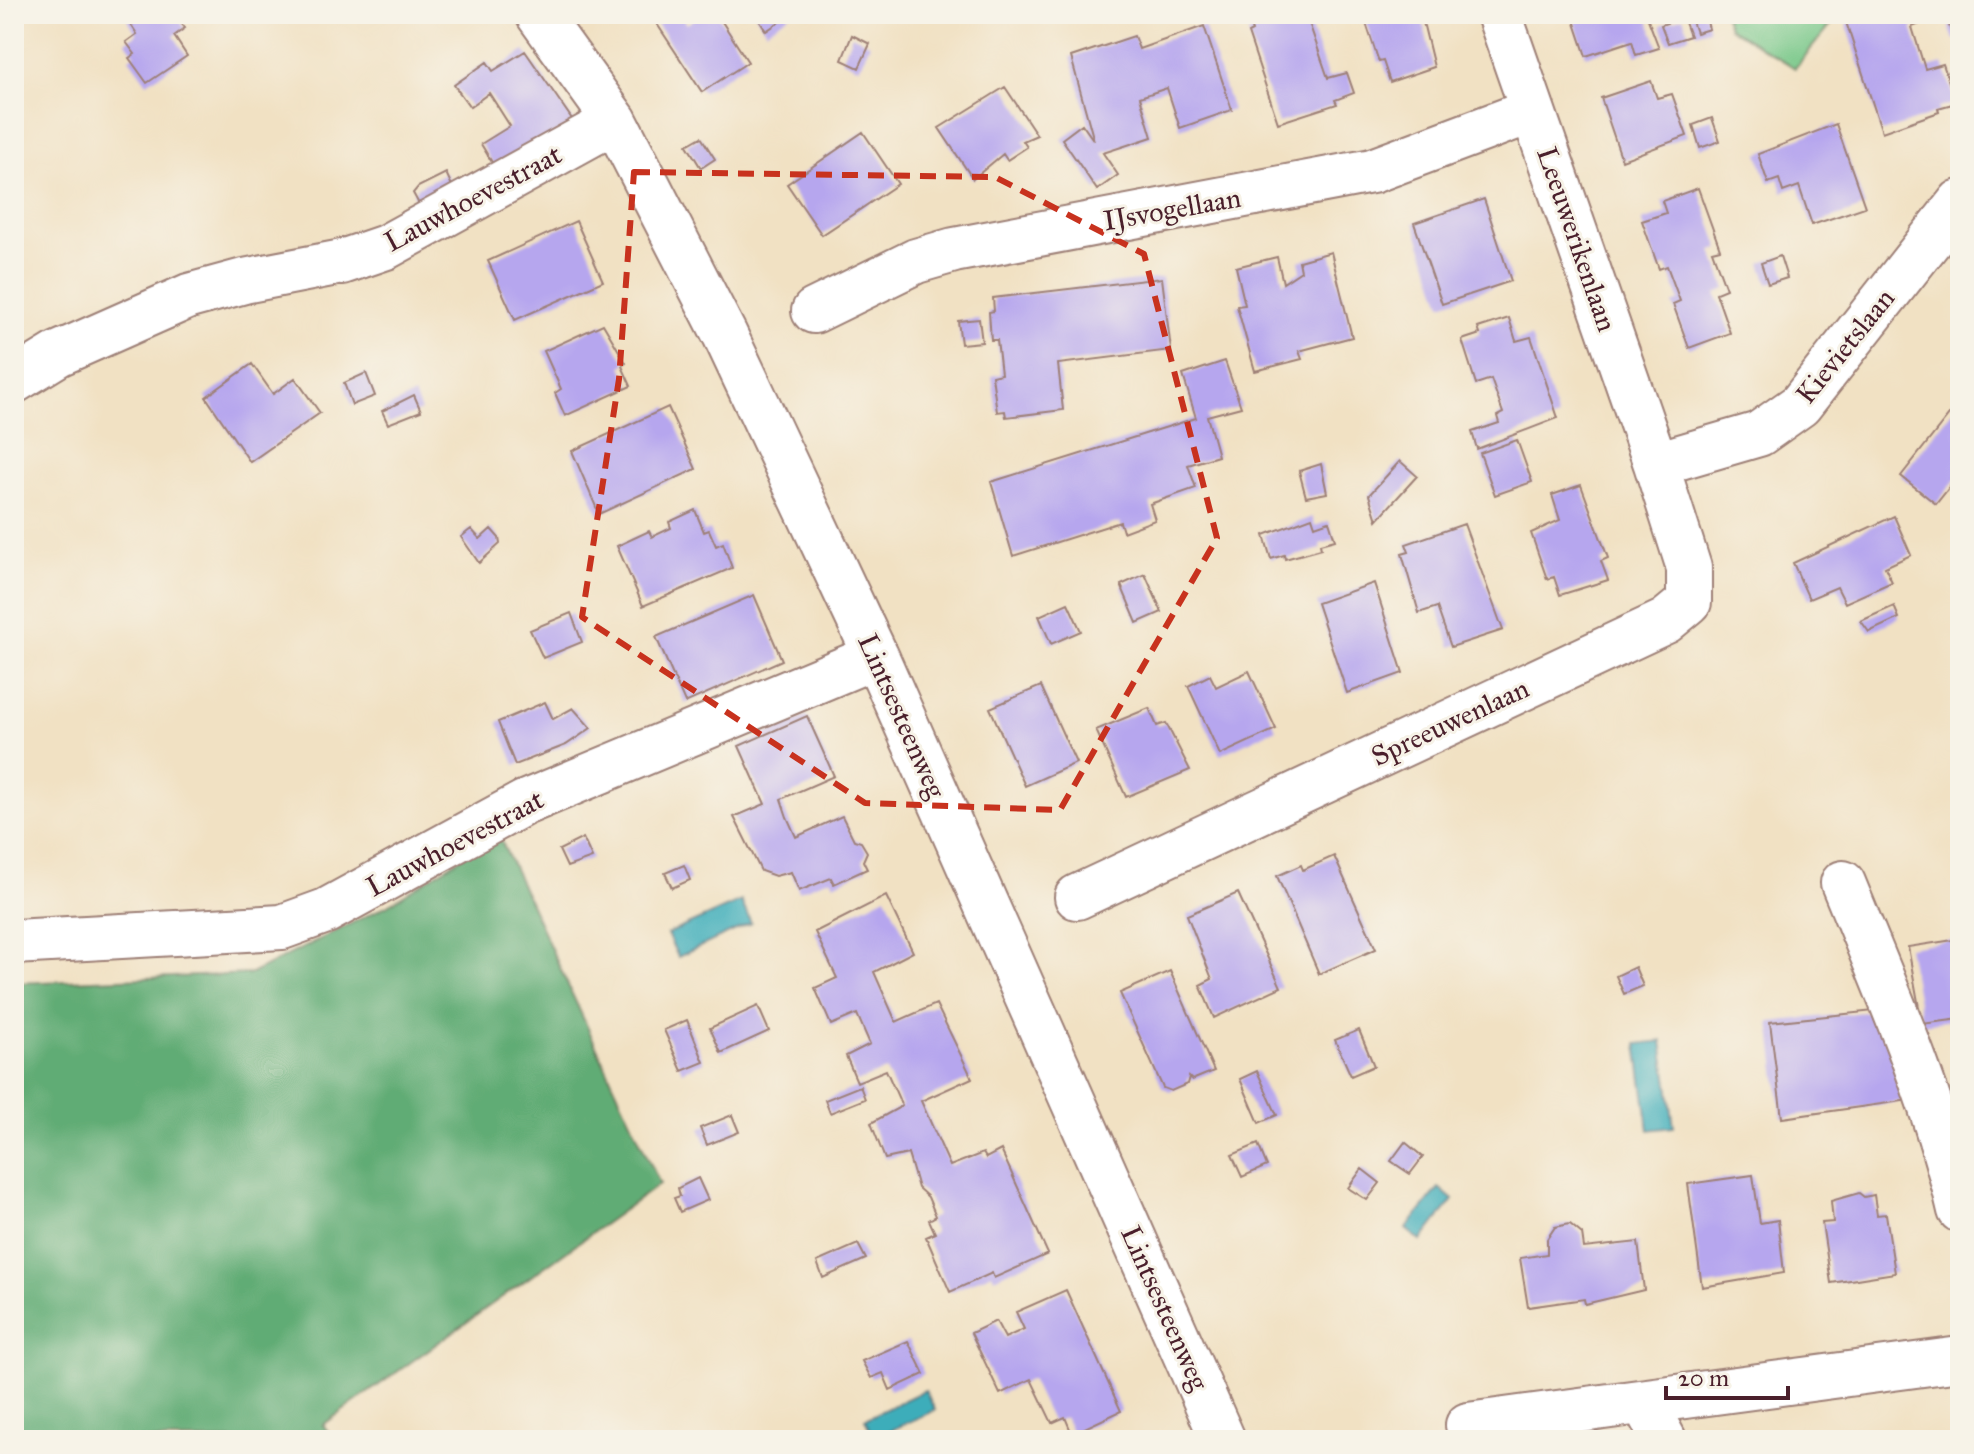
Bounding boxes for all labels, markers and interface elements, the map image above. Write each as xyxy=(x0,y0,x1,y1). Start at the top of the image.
street label: Lauwhoevestraat xyxy=(378,137,568,259)
street label: Leeuwerikenlaan xyxy=(1529,142,1625,336)
street label: IJsvogellaan xyxy=(1100,180,1244,238)
street label: Kievietslaan xyxy=(1788,281,1902,411)
street label: Lintsesteenweg xyxy=(850,628,954,805)
street label: Spreeuwenlaan xyxy=(1366,670,1534,774)
street label: Lauwhoevestraat xyxy=(360,782,550,904)
street label: Lintsesteenweg xyxy=(1113,1220,1217,1397)
scale bar xyxy=(1666,1350,1788,1400)
text: 20 m xyxy=(1678,1363,1729,1393)

